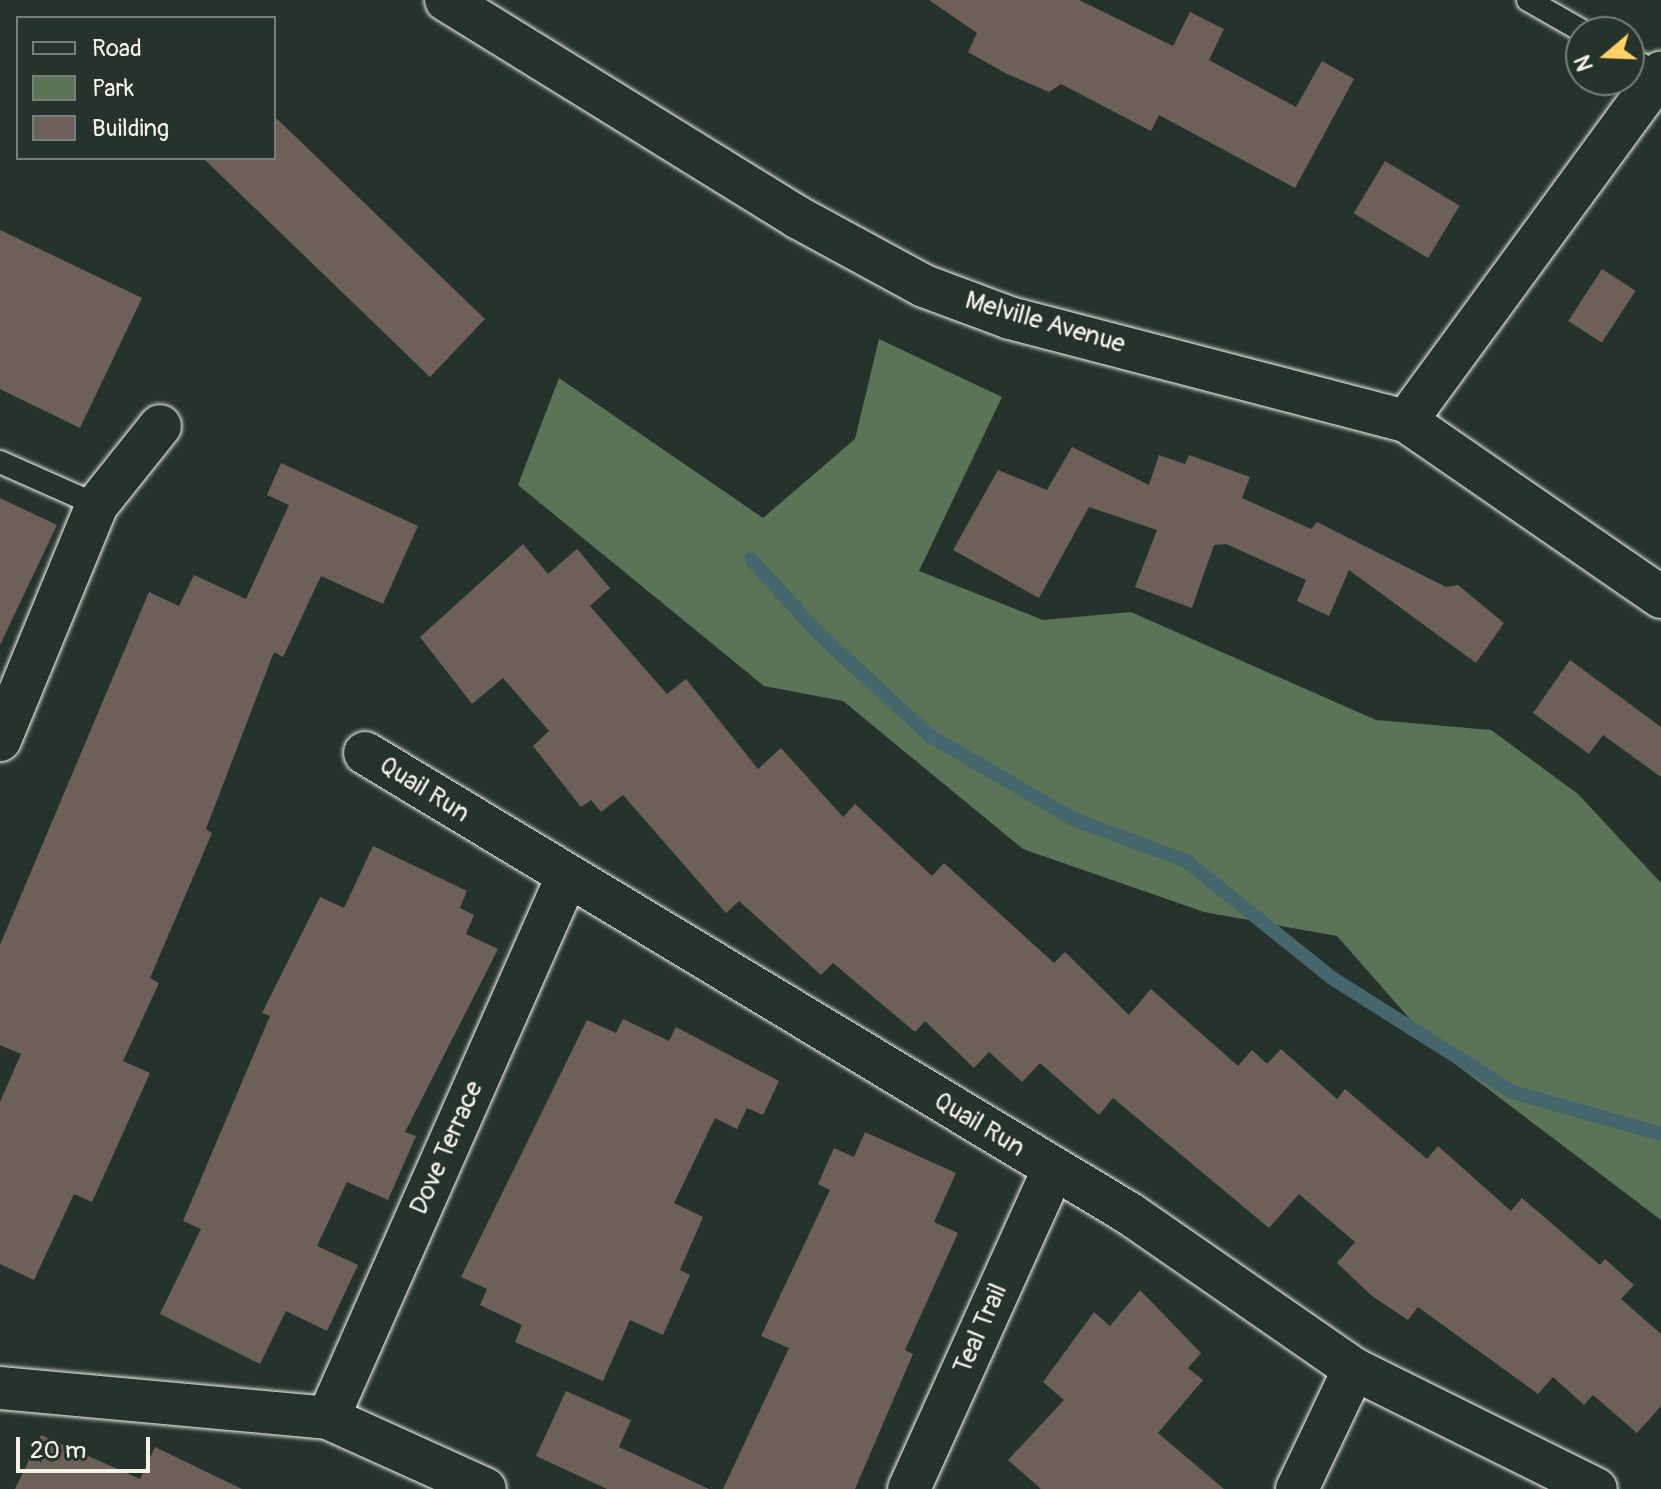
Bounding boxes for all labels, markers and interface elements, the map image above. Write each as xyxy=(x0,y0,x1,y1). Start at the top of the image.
legend xyxy=(16,16,276,160)
north arrow xyxy=(1565,16,1645,96)
text: Road xyxy=(92,34,142,63)
text: N xyxy=(1569,52,1600,75)
text: Park xyxy=(92,74,134,103)
text: Building xyxy=(92,114,169,143)
street label: Melville Avenue xyxy=(961,285,1129,361)
street label: Quail Run xyxy=(373,750,475,830)
street label: Dove Terrace xyxy=(404,1076,490,1220)
street label: Quail Run xyxy=(928,1086,1030,1164)
street label: Teal Trail xyxy=(947,1279,1015,1379)
scale bar xyxy=(20,1421,154,1471)
text: 20 m xyxy=(30,1436,86,1465)

